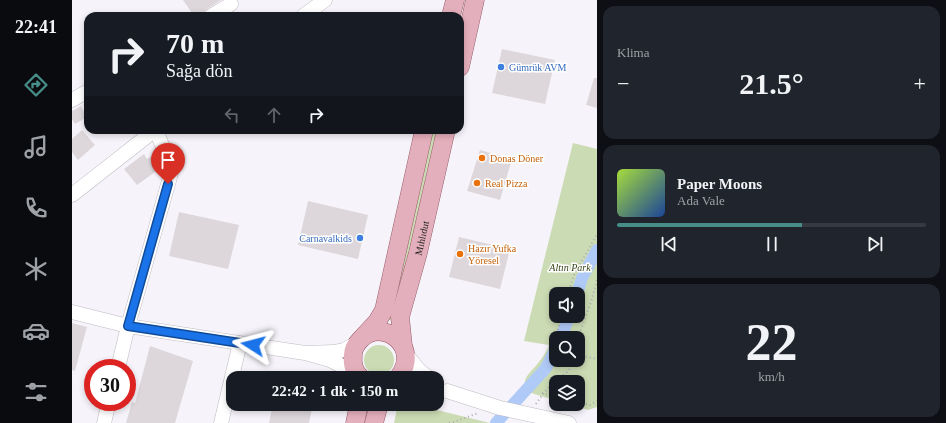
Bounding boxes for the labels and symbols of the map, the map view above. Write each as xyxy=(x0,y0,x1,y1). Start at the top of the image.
marker: Gümrük AVM xyxy=(496,62,506,72)
place label: Gümrük AVM xyxy=(509,62,566,73)
pin xyxy=(151,143,185,184)
marker: Donas Döner xyxy=(477,153,487,163)
place label: Donas Döner xyxy=(490,153,544,164)
marker: Real Pizza xyxy=(472,178,482,188)
place label: Real Pizza xyxy=(485,178,528,189)
street label: Mıhlıdut xyxy=(412,220,431,256)
place label: Carnavalkids xyxy=(299,233,352,244)
marker: Carnavalkids xyxy=(355,233,365,243)
place label: Hazır Yufka Yöresel xyxy=(468,243,517,266)
marker: Hazır Yufka Yöresel xyxy=(455,249,465,259)
park label: Altın Park xyxy=(548,262,591,273)
position arrow xyxy=(232,324,274,366)
speed limit sign: 30 xyxy=(84,359,136,411)

